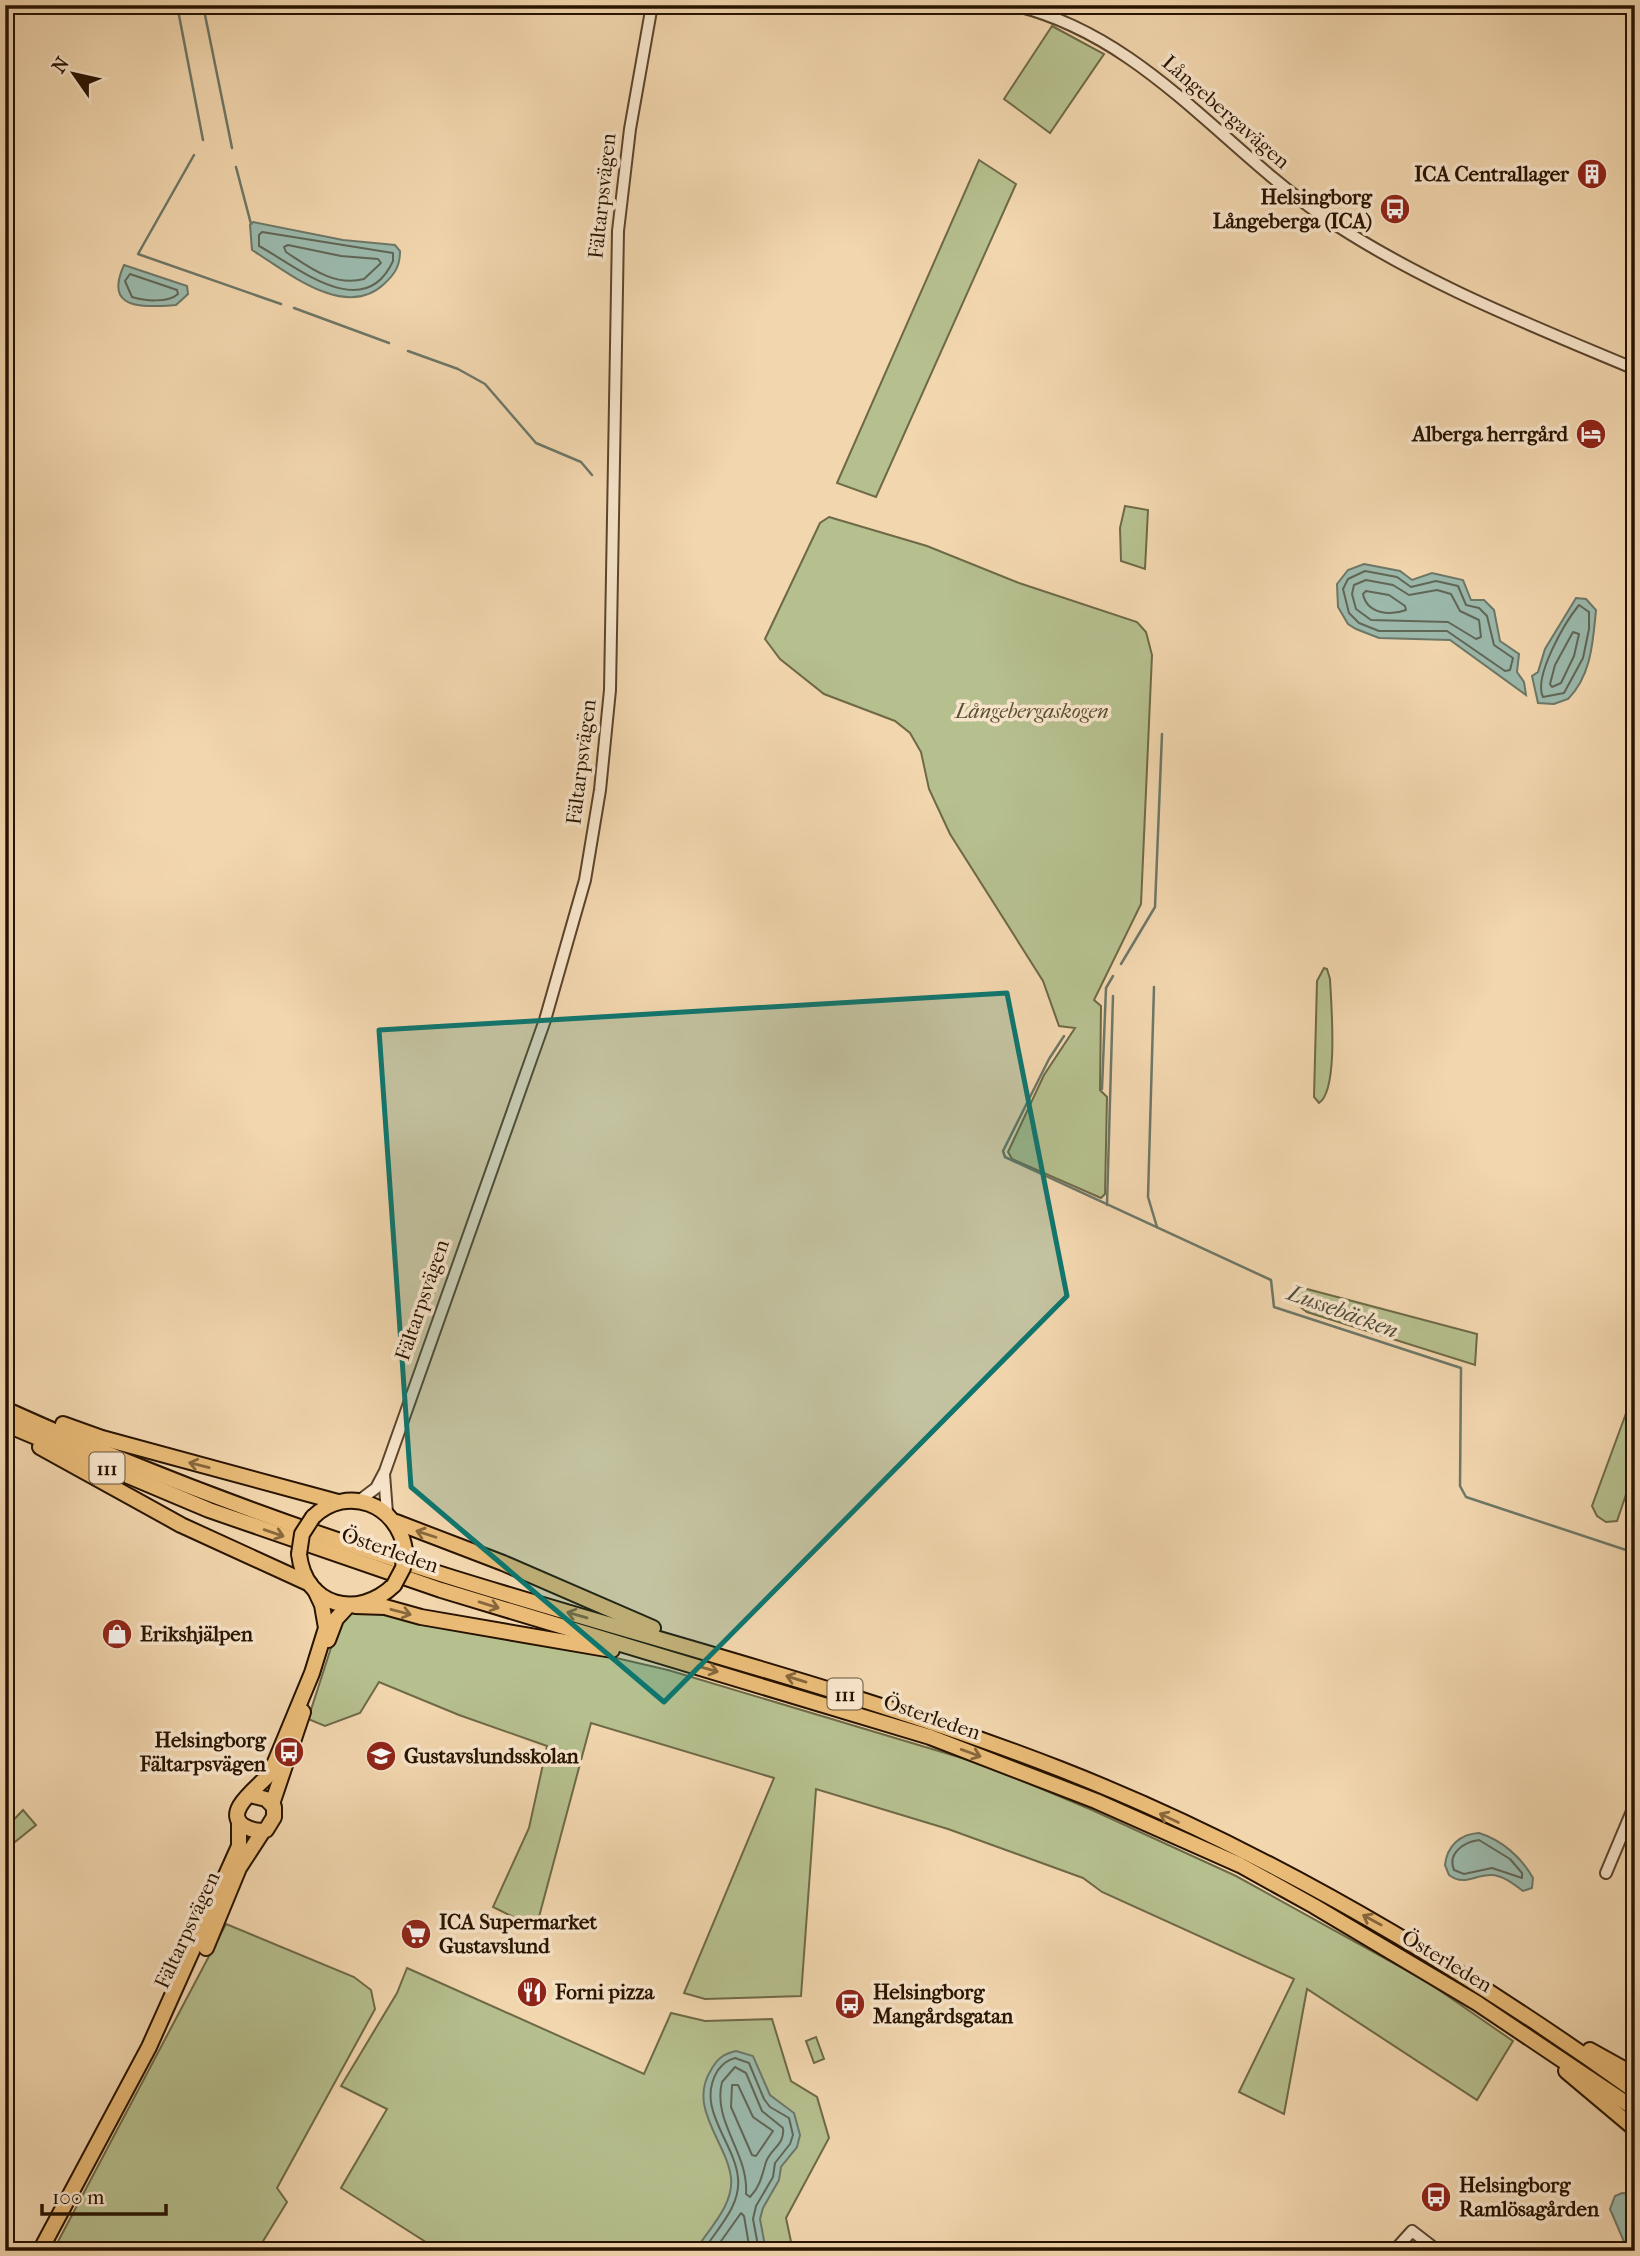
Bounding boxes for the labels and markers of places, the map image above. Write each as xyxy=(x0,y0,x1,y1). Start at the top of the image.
building icon: ICA Centrallager xyxy=(1575,157,1609,191)
place label: ICA Centrallager xyxy=(1414,162,1570,186)
place label: Helsingborg Långeberga (ICA) xyxy=(1213,185,1373,233)
bus stop icon: Helsingborg Långeberga (ICA) xyxy=(1378,192,1412,226)
hotel icon: Alberga herrgård xyxy=(1574,417,1608,451)
place label: Alberga herrgård xyxy=(1410,422,1569,446)
shop icon: Erikshjälpen xyxy=(100,1617,134,1651)
place label: Erikshjälpen xyxy=(140,1622,254,1646)
place label: Helsingborg Fältarpsvägen xyxy=(139,1728,267,1776)
bus stop icon: Helsingborg Fältarpsvägen xyxy=(272,1735,306,1769)
school or university icon: Gustavslundsskolan xyxy=(364,1739,398,1773)
place label: Gustavslundsskolan xyxy=(404,1744,580,1768)
place label: ICA Supermarket Gustavslund xyxy=(439,1910,597,1958)
supermarket icon: ICA Supermarket Gustavslund xyxy=(399,1917,433,1951)
restaurant icon: Forni pizza xyxy=(515,1975,549,2009)
place label: Forni pizza xyxy=(554,1980,656,2004)
place label: Helsingborg Mangårdsgatan xyxy=(872,1980,1014,2028)
bus stop icon: Helsingborg Mangårdsgatan xyxy=(833,1987,867,2021)
place label: Helsingborg Ramlösagården xyxy=(1459,2173,1600,2221)
bus stop icon: Helsingborg Ramlösagården xyxy=(1419,2180,1453,2214)

